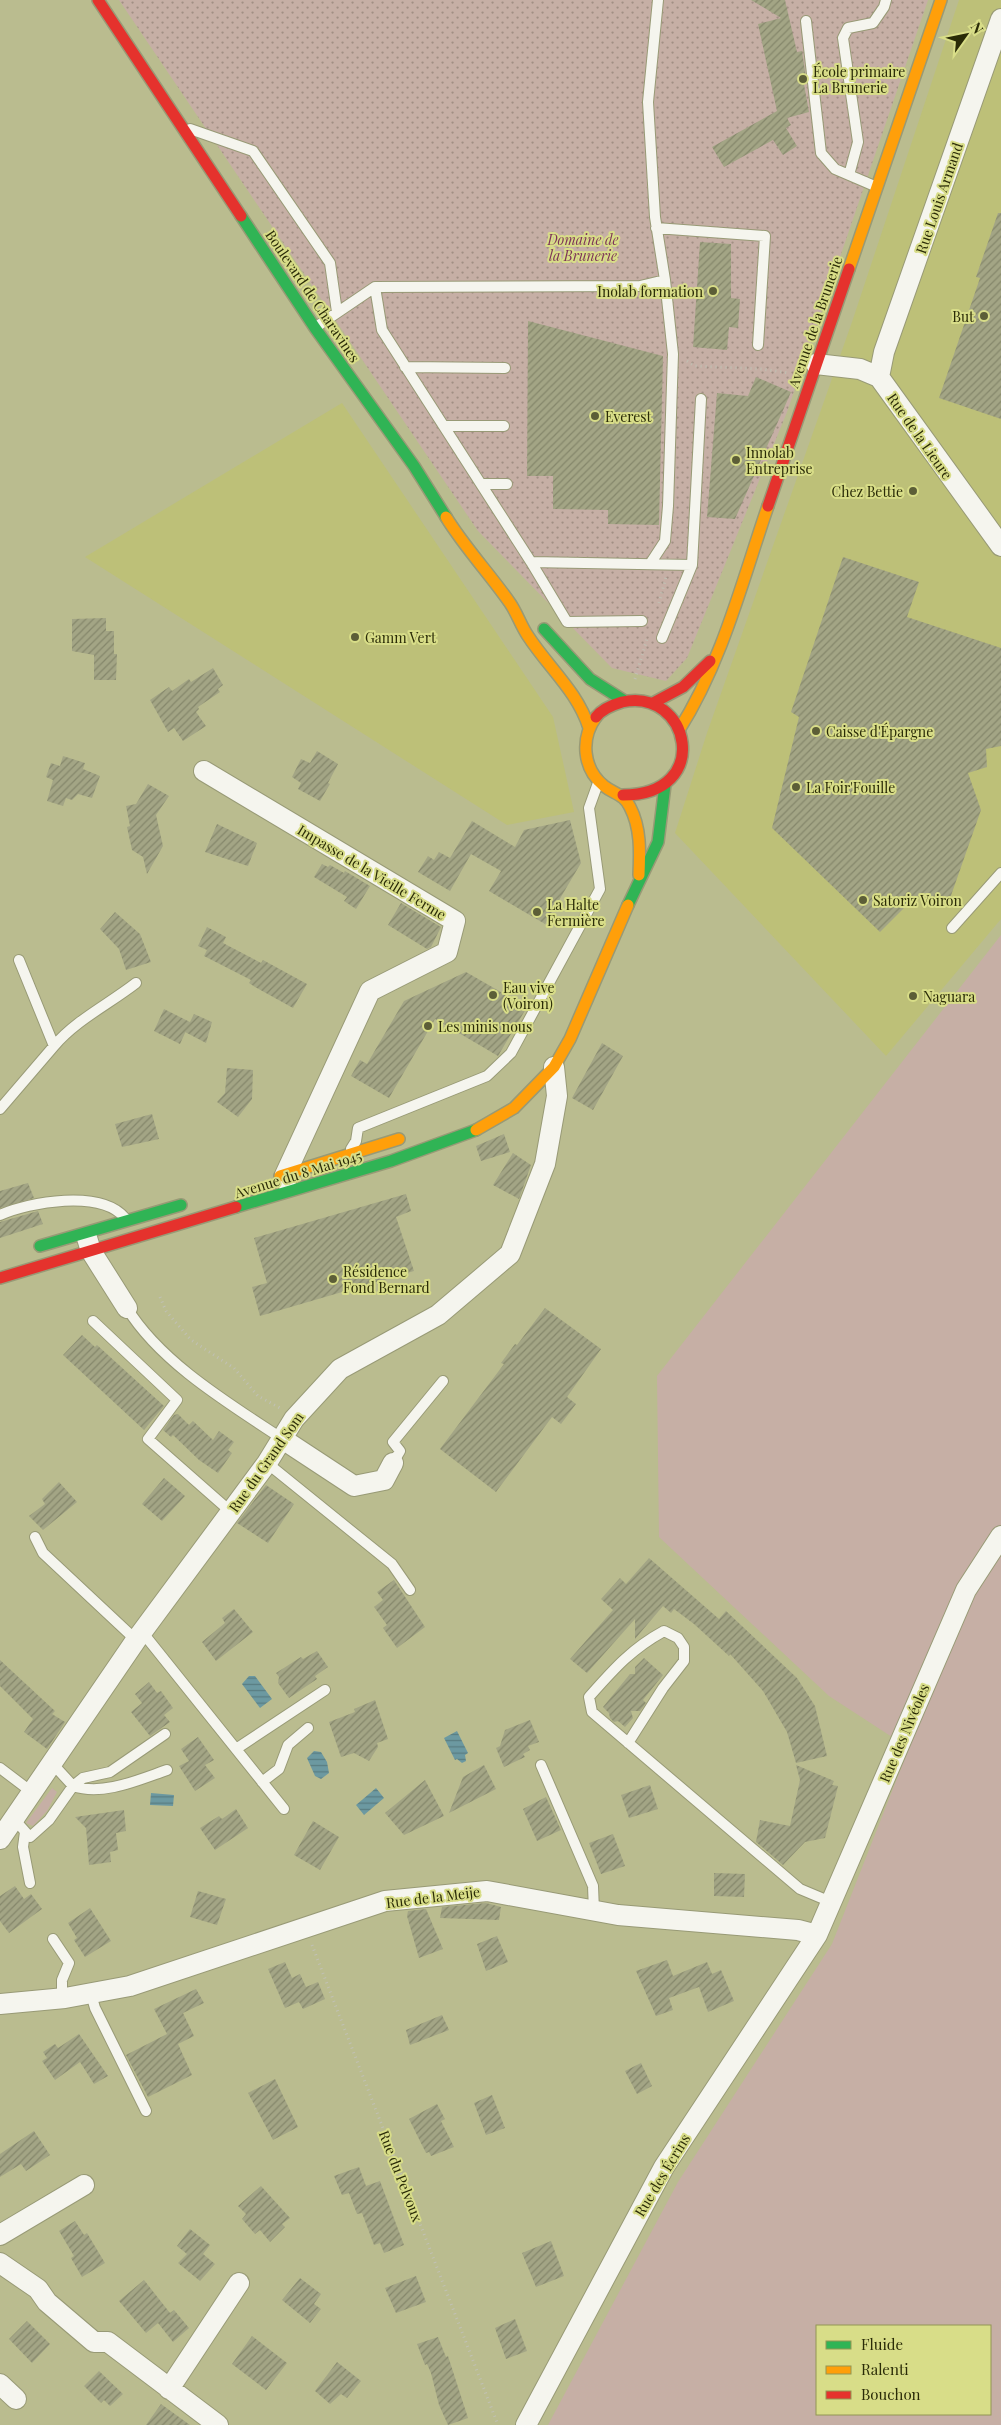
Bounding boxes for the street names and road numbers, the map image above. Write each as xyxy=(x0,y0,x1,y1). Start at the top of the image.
street label: Rue Louis Armand xyxy=(911,140,967,256)
street label: Boulevard de Charavines xyxy=(261,226,365,366)
street label: Avenue de la Brunerie xyxy=(783,254,846,391)
street label: Rue de la Lieure xyxy=(883,389,957,483)
street label: Impasse de la Vieille Ferme xyxy=(294,820,450,924)
street label: Avenue du 8 Mai 1945 xyxy=(231,1146,364,1203)
street label: Rue du Grand Som xyxy=(224,1408,308,1516)
street label: Rue des Nivéoles xyxy=(875,1681,933,1785)
street label: Rue de la Meije xyxy=(385,1882,481,1912)
street label: Rue du Pelvoux xyxy=(375,2128,427,2225)
street label: Rue des Écrins xyxy=(630,2130,694,2220)

